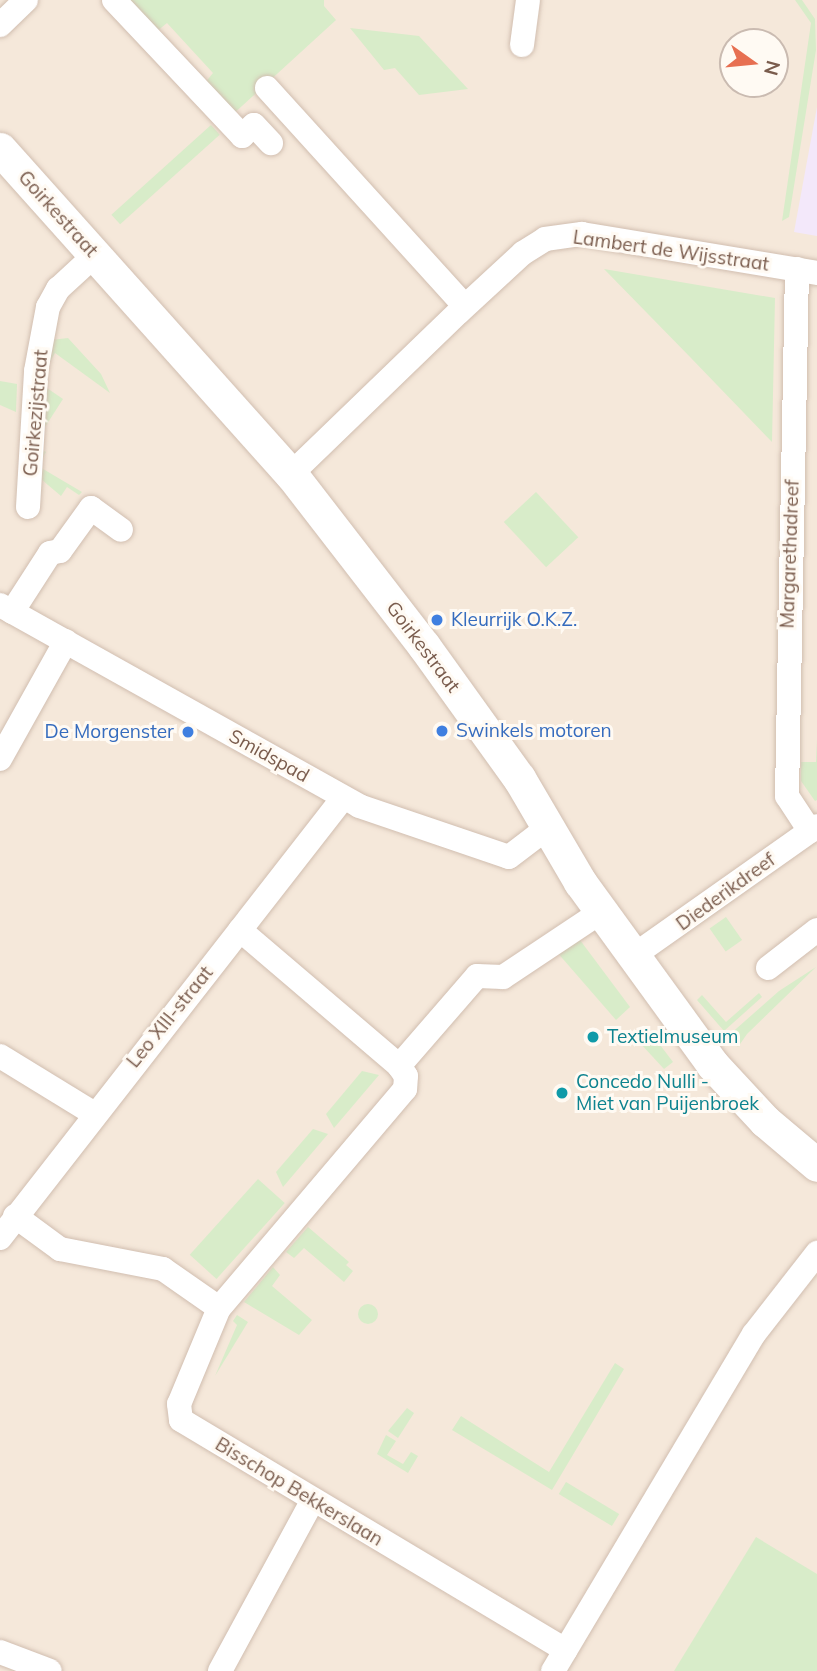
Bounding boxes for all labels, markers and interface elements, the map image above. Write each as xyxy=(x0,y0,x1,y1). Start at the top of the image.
north arrow xyxy=(719,28,789,98)
text: N xyxy=(759,58,786,78)
street label: Goirkestraat xyxy=(13,166,103,262)
street label: Lambert de Wijsstraat xyxy=(572,226,770,276)
street label: Goirkezijstraat xyxy=(19,349,53,477)
street label: Margarethadreef xyxy=(776,479,804,629)
street label: Goirkestraat xyxy=(381,597,465,697)
place label: Kleurrijk O.K.Z. xyxy=(451,609,577,631)
marker: Kleurrijk O.K.Z. xyxy=(429,612,445,628)
place label: Swinkels motoren xyxy=(456,720,612,742)
place label: De Morgenster xyxy=(45,721,174,743)
marker: Swinkels motoren xyxy=(434,723,450,739)
marker: De Morgenster xyxy=(180,724,196,740)
street label: Smidspad xyxy=(225,725,313,787)
street label: Diederikdreef xyxy=(672,848,780,936)
street label: Leo XIII-straat xyxy=(122,962,218,1072)
place label: Textielmuseum xyxy=(607,1026,739,1048)
marker: Textielmuseum xyxy=(585,1029,601,1045)
place label: Concedo Nulli - Miet van Puijenbroek xyxy=(576,1071,759,1115)
marker: Concedo Nulli - Miet van Puijenbroek xyxy=(554,1085,570,1101)
street label: Bisschop Bekkerslaan xyxy=(211,1433,387,1551)

